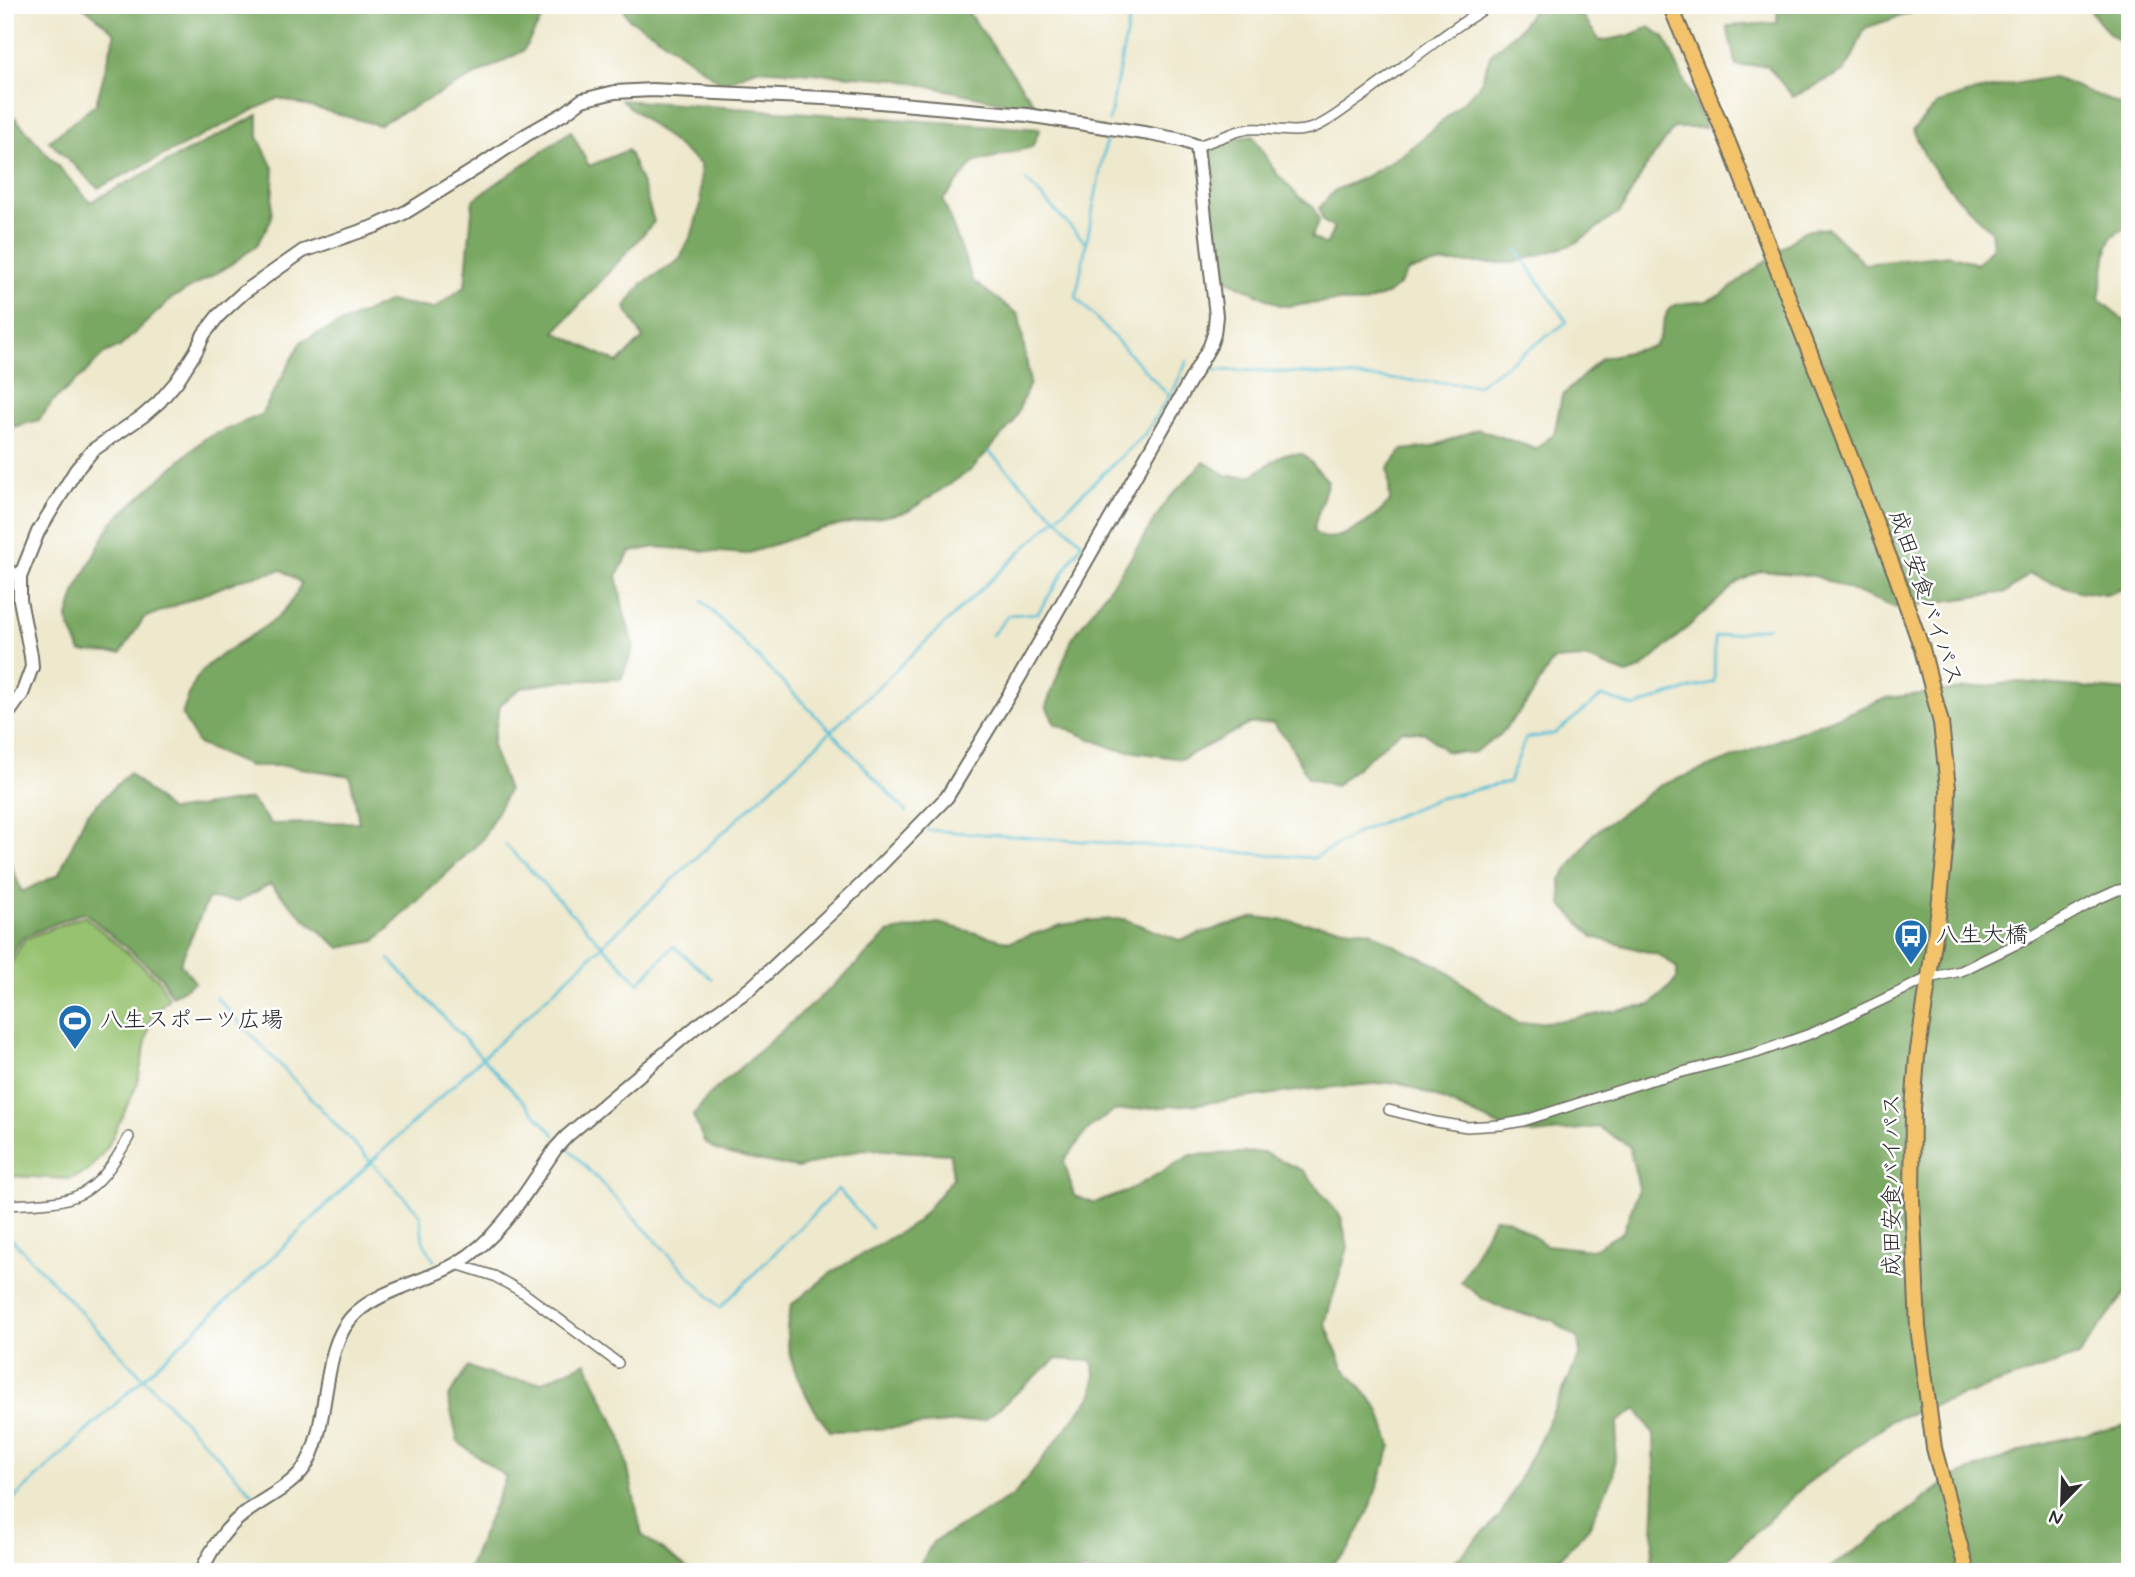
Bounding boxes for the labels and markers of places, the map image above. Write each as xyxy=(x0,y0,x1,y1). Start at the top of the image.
bus stop icon: 八生大橋 xyxy=(1892,917,1930,966)
place label: 八生大橋 xyxy=(1936,921,2028,951)
sports icon: 八生スポーツ広場 xyxy=(56,1002,94,1051)
place label: 八生スポーツ広場 xyxy=(100,1006,284,1036)

